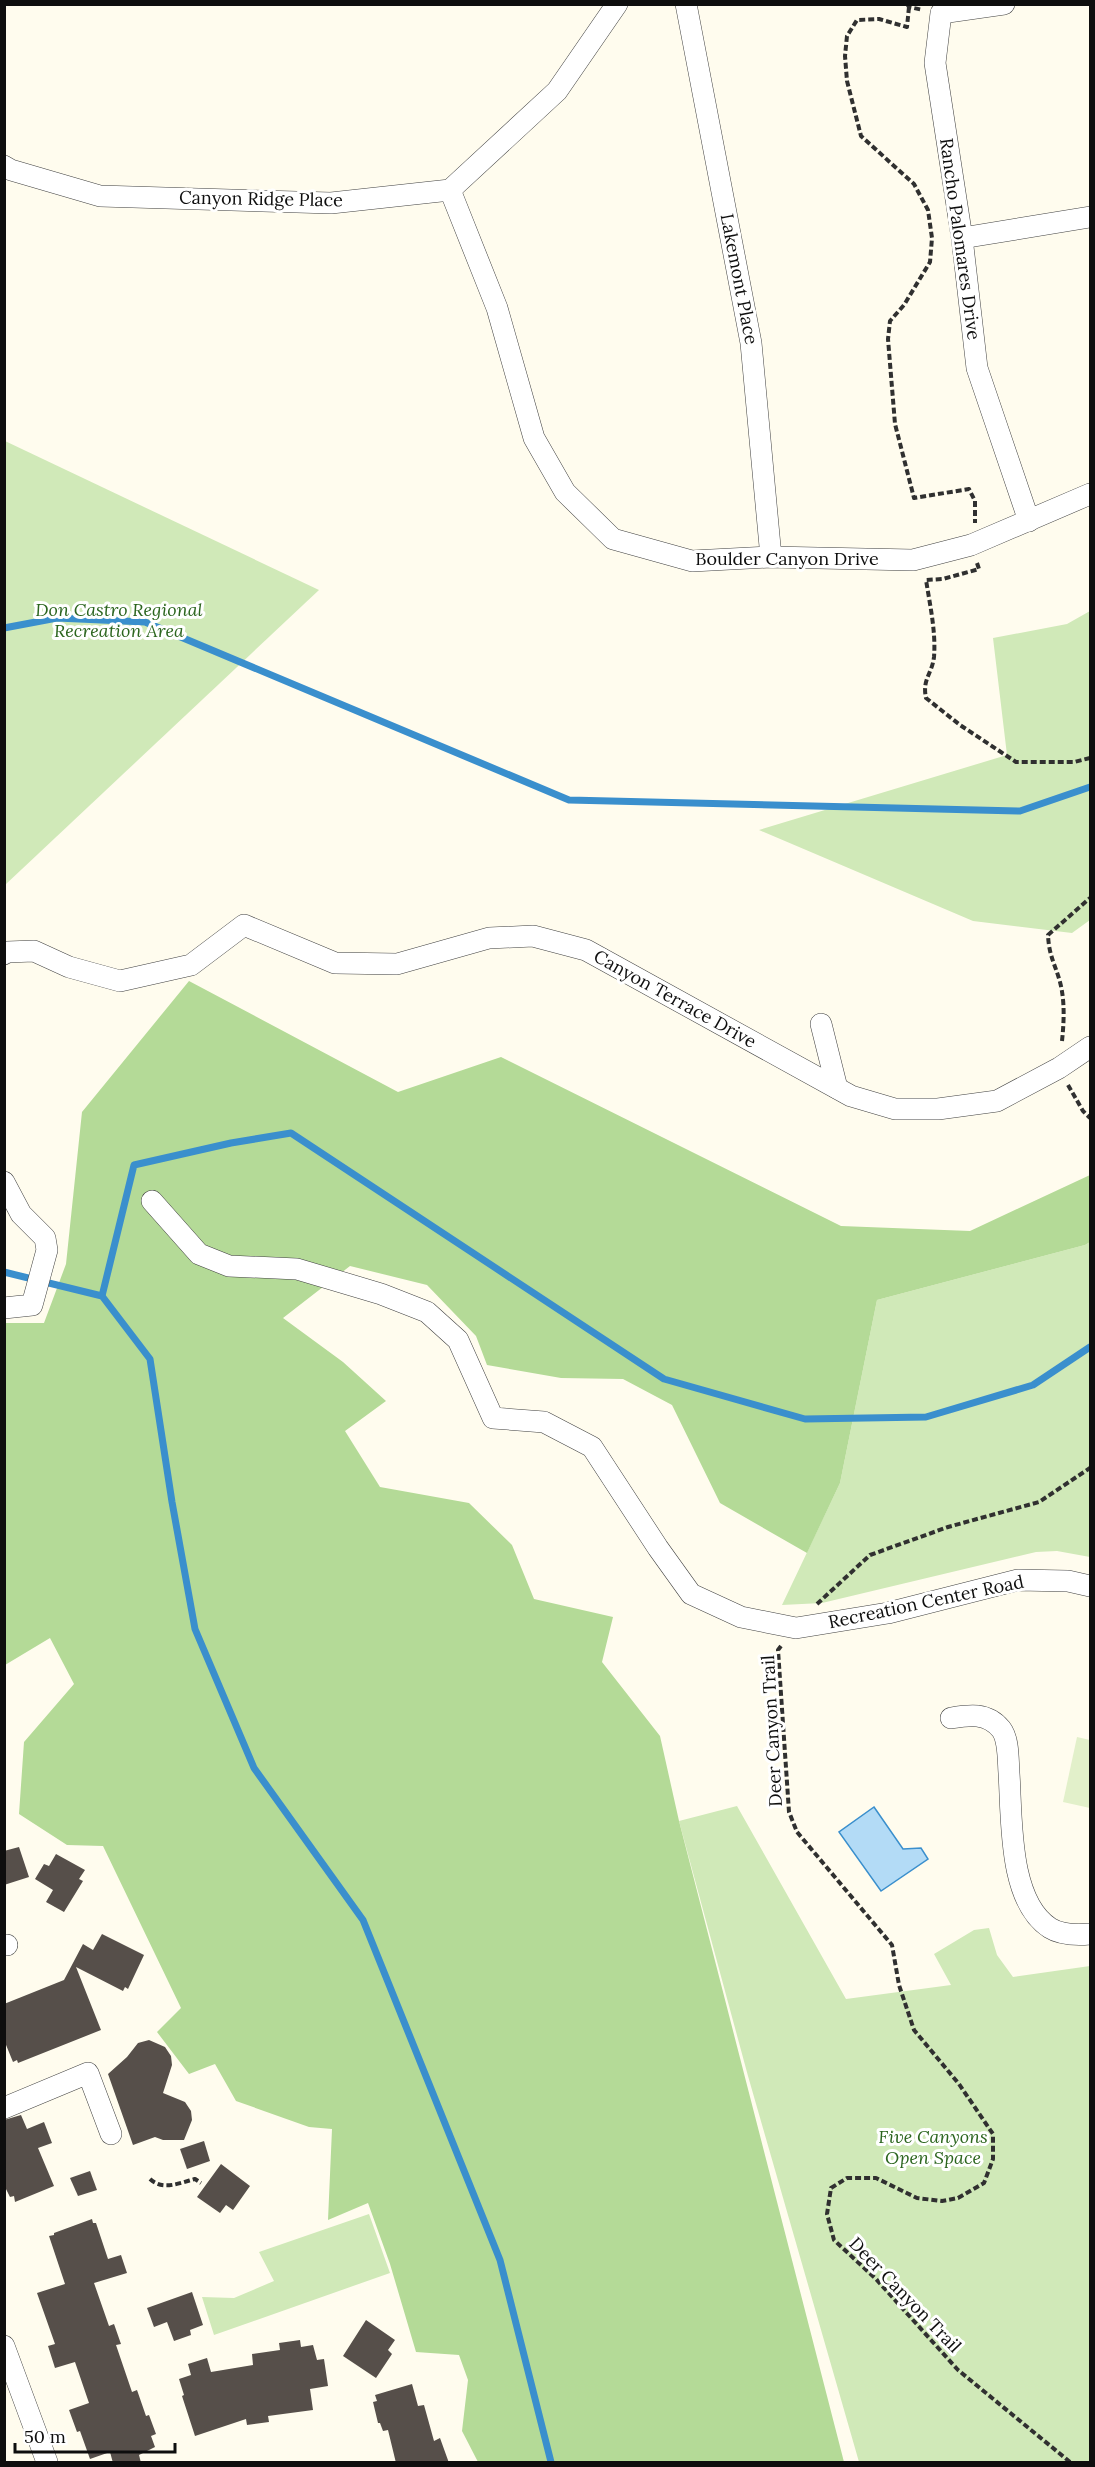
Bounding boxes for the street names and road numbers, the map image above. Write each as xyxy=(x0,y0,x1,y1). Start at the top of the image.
street label: Rancho Palomares Drive xyxy=(935,137,986,342)
street label: Canyon Ridge Place xyxy=(179,186,343,211)
street label: Lakemont Place xyxy=(716,212,763,346)
street label: Boulder Canyon Drive xyxy=(695,547,879,570)
street label: Canyon Terrace Drive xyxy=(590,944,761,1053)
street label: Recreation Center Road xyxy=(826,1569,1026,1633)
street label: Deer Canyon Trail xyxy=(756,1655,787,1807)
street label: Deer Canyon Trail xyxy=(844,2232,966,2357)

